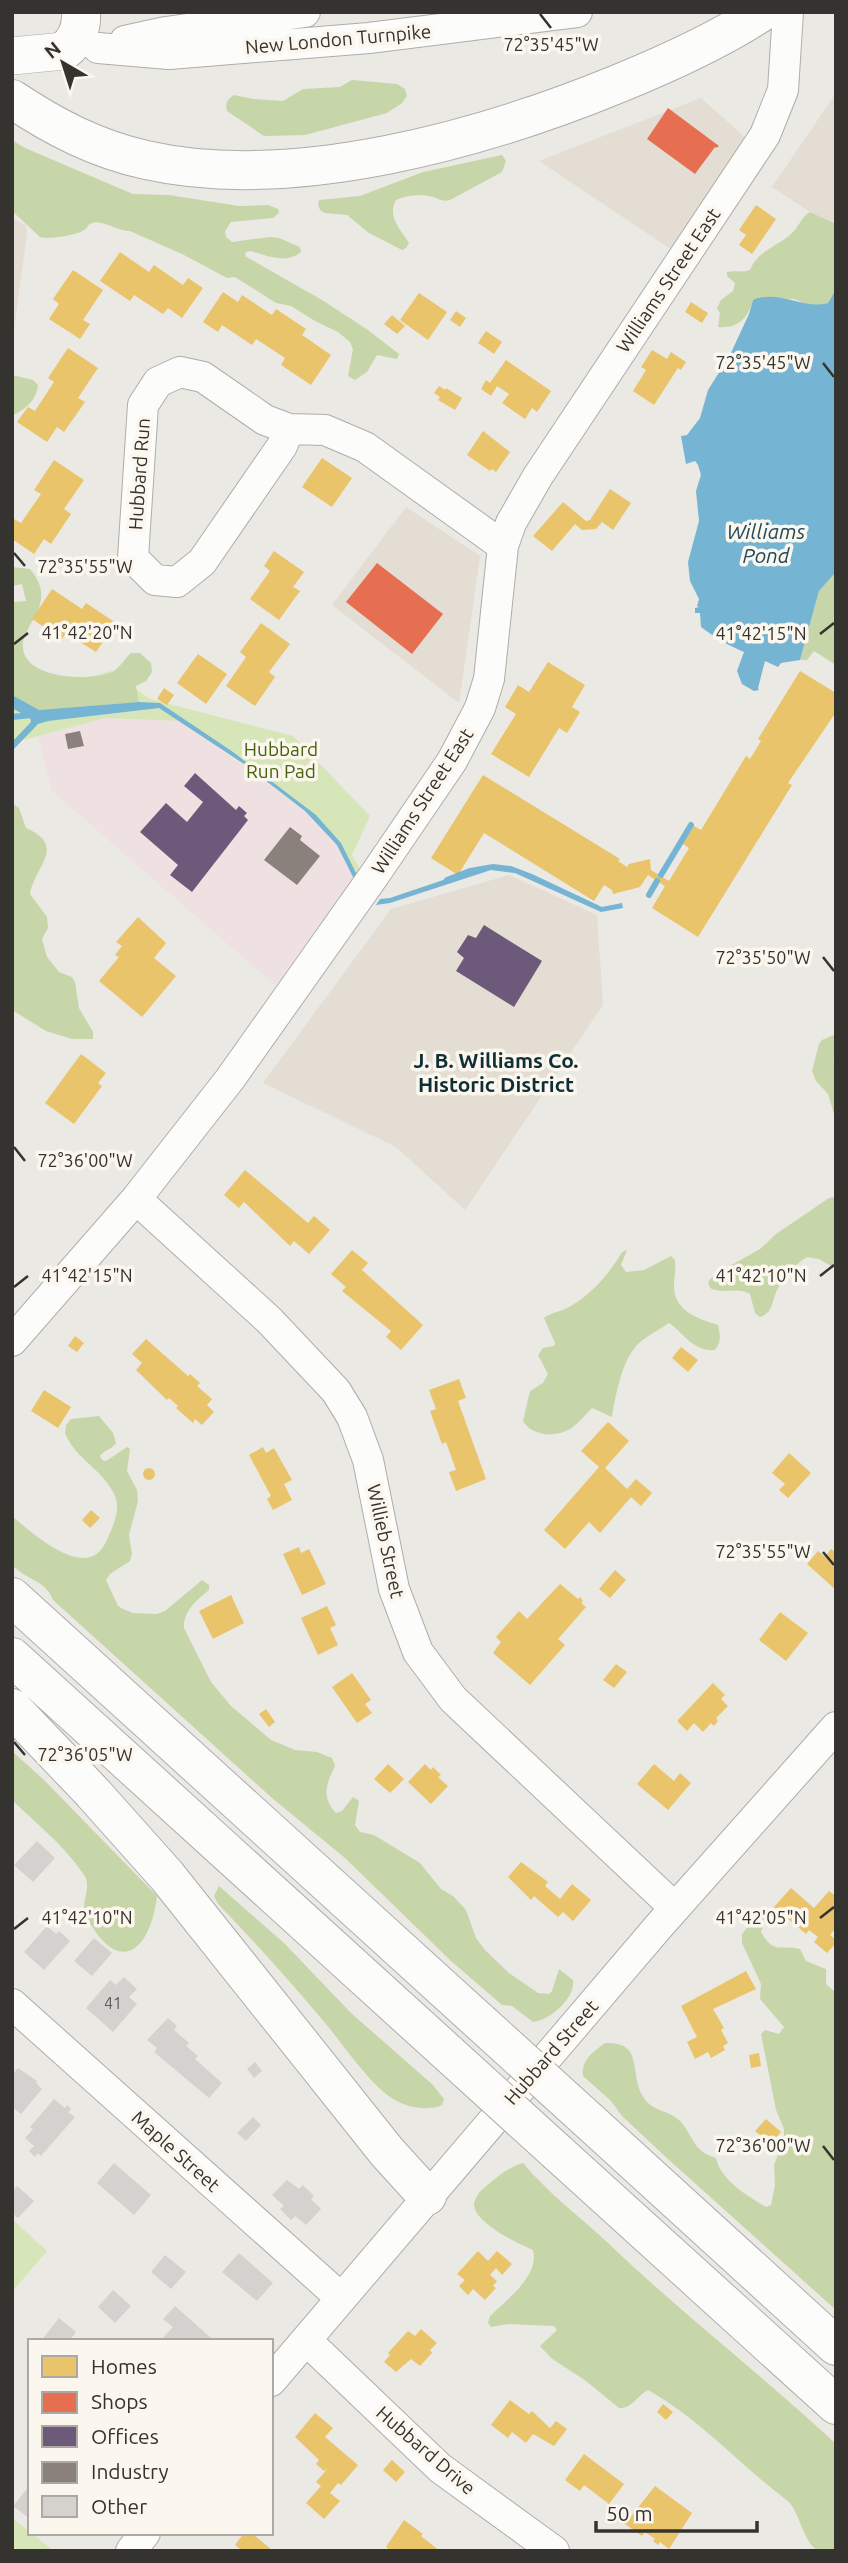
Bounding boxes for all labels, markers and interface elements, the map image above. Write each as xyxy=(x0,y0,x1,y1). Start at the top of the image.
street label: New London Turnpike xyxy=(244,20,432,58)
north arrow xyxy=(28,28,98,98)
text: 72°35'45"W xyxy=(503,34,599,54)
text: N xyxy=(40,37,65,63)
street label: Williams Street East xyxy=(612,203,725,356)
text: 72°35'45"W xyxy=(715,352,811,372)
street label: Hubbard Run xyxy=(124,417,154,531)
water label: Williams Pond xyxy=(727,519,805,567)
text: 72°35'55"W xyxy=(37,556,133,576)
text: 41°42'20"N xyxy=(41,622,133,642)
text: 41°42'15"N xyxy=(715,623,807,643)
street label: Williams Street East xyxy=(367,724,478,878)
park label: Hubbard Run Pad xyxy=(244,738,318,782)
text: 72°35'50"W xyxy=(715,947,811,967)
district label: J. B. Williams Co. Historic District xyxy=(413,1048,579,1096)
text: 72°36'00"W xyxy=(37,1150,133,1170)
text: 41°42'15"N xyxy=(41,1265,133,1285)
text: 41°42'10"N xyxy=(715,1265,807,1285)
street label: Willieb Street xyxy=(363,1482,409,1601)
text: 72°35'55"W xyxy=(715,1541,811,1561)
text: 72°36'05"W xyxy=(37,1744,133,1764)
text: 41°42'10"N xyxy=(41,1907,133,1927)
text: 41°42'05"N xyxy=(715,1907,807,1927)
house number: 41 xyxy=(104,1994,122,2012)
street label: Hubbard Street xyxy=(499,1995,603,2109)
street label: Maple Street xyxy=(128,2106,225,2196)
text: 72°36'00"W xyxy=(715,2135,811,2155)
legend xyxy=(28,2339,273,2535)
text: Homes xyxy=(91,2354,157,2378)
text: Shops xyxy=(91,2389,148,2413)
street label: Hubbard Drive xyxy=(372,2401,480,2499)
text: Offices xyxy=(91,2424,159,2448)
text: Industry xyxy=(91,2459,169,2483)
scale bar xyxy=(596,2490,757,2534)
text: Other xyxy=(91,2494,147,2518)
text: 50 m xyxy=(606,2501,653,2525)

